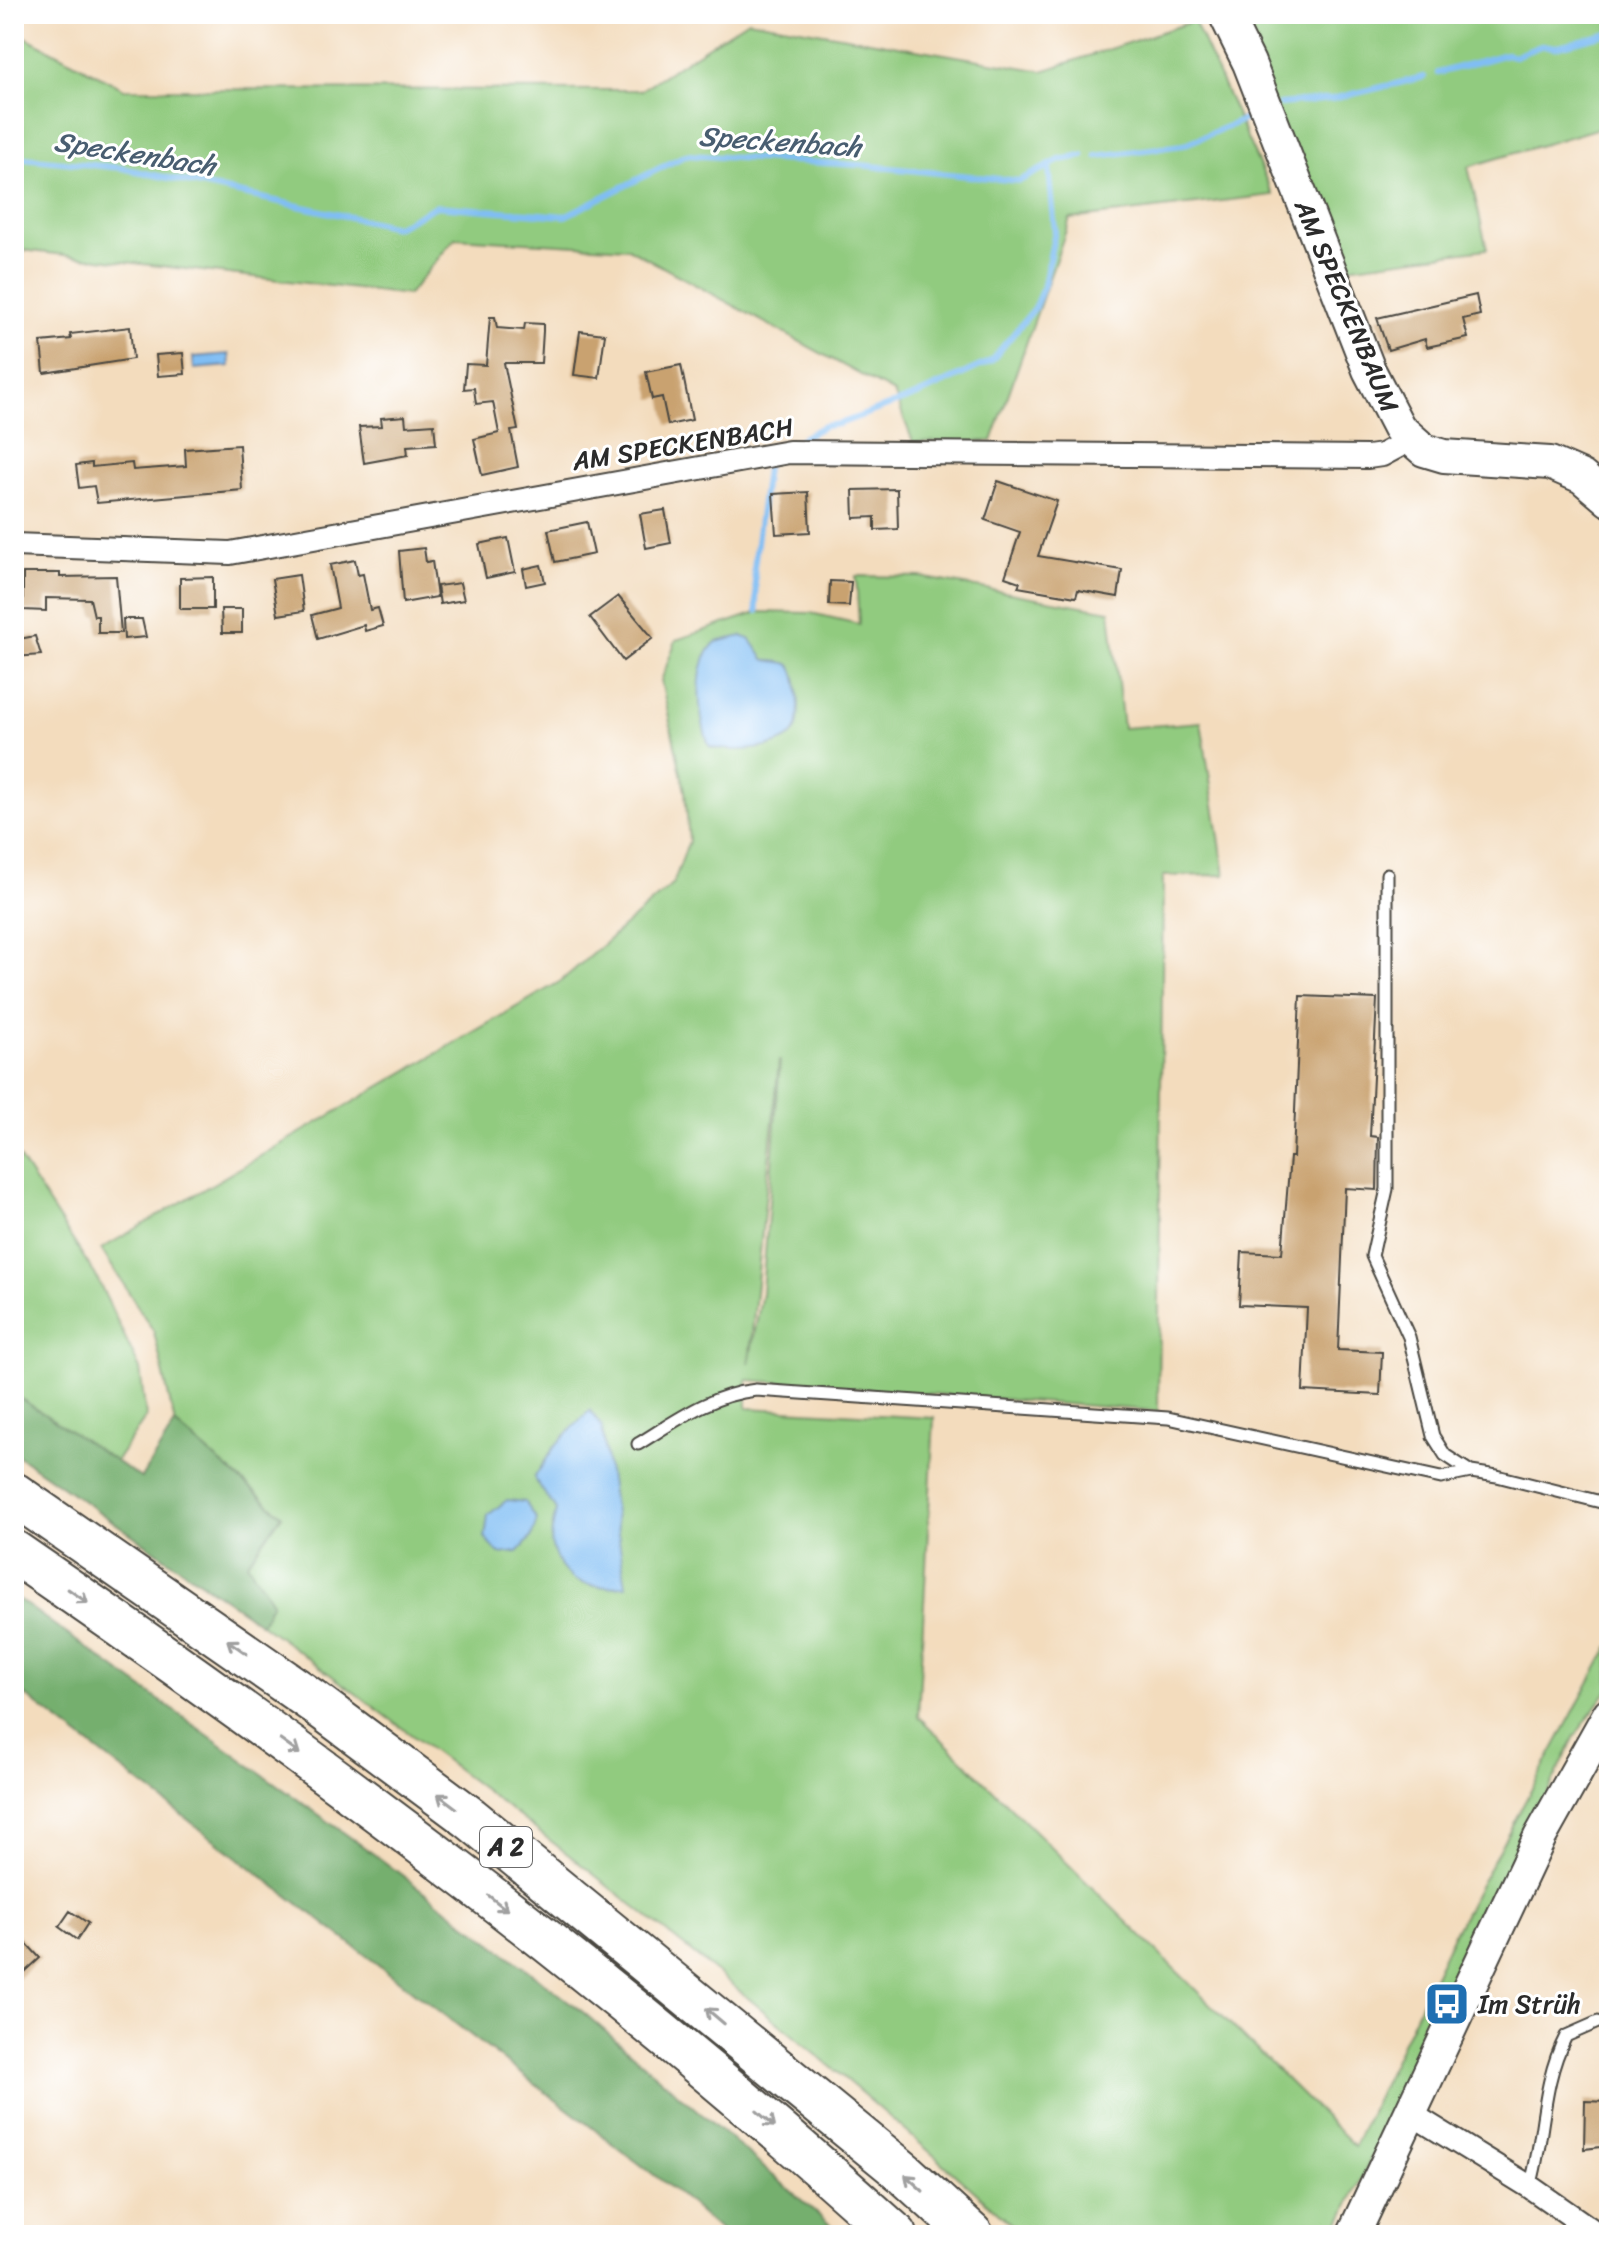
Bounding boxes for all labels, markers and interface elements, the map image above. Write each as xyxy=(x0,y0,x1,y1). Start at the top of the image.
water label: Speckenbach xyxy=(697,111,865,172)
water label: Speckenbach xyxy=(51,117,221,191)
street label: AM SPECKENBAUM xyxy=(1281,191,1413,420)
street label: AM SPECKENBACH xyxy=(568,404,797,484)
one-way arrow xyxy=(67,1588,89,1604)
one-way arrow xyxy=(226,1639,248,1655)
one-way arrow xyxy=(279,1739,301,1755)
one-way arrow xyxy=(436,1792,458,1809)
road number: A 2 xyxy=(480,1827,532,1867)
one-way arrow xyxy=(487,1894,508,1912)
bus stop icon: Im Strüh xyxy=(1423,1980,1471,2028)
place label: Im Strüh xyxy=(1477,1981,1581,2027)
one-way arrow xyxy=(705,2007,725,2025)
one-way arrow xyxy=(755,2110,775,2128)
one-way arrow xyxy=(905,2174,925,2192)

